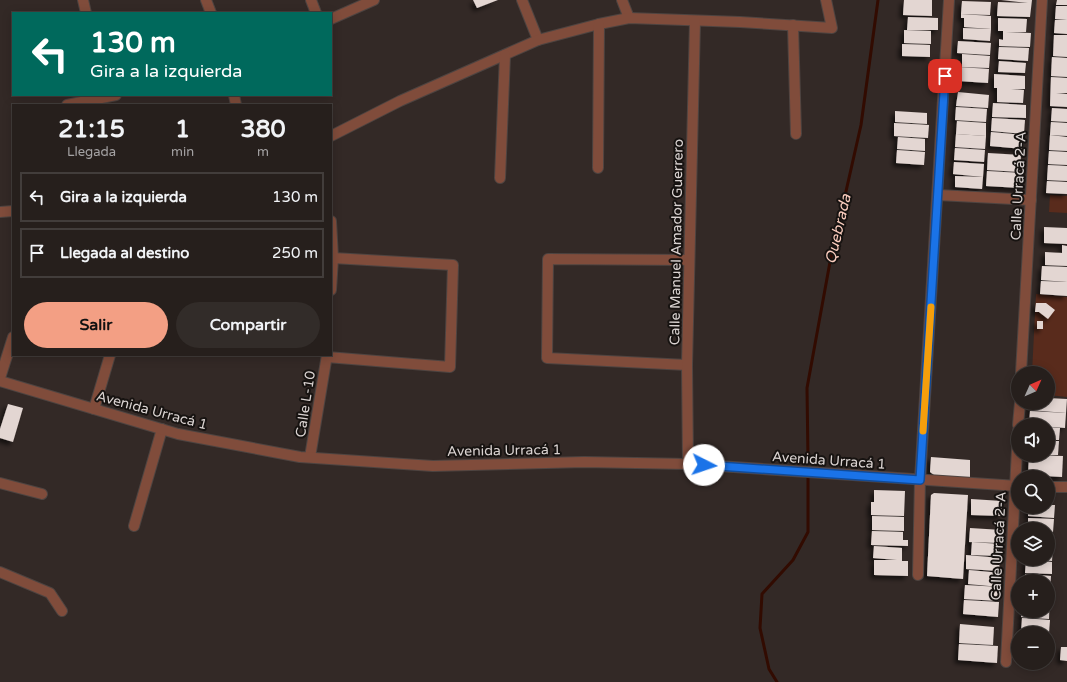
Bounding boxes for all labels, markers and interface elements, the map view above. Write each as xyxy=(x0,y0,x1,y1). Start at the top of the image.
text: 130 m xyxy=(90,26,176,60)
icon: left xyxy=(24,28,76,80)
pin xyxy=(928,59,962,93)
text: Gira a la izquierda xyxy=(90,60,242,82)
icon: arrive xyxy=(934,65,956,87)
text: 21:15 xyxy=(58,115,125,144)
text: 1 xyxy=(175,115,190,144)
text: 380 xyxy=(240,115,286,144)
street label: Calle Urracá 2-A xyxy=(1007,131,1030,241)
street label: Calle Manuel Amador Guerrero xyxy=(666,139,687,345)
text: Llegada xyxy=(67,144,116,160)
text: min xyxy=(171,144,194,160)
text: m xyxy=(257,144,269,160)
icon: left xyxy=(26,186,48,208)
text: Gira a la izquierda xyxy=(60,188,187,206)
text: 130 m xyxy=(272,188,318,206)
water label: Quebrada xyxy=(821,192,855,266)
icon: arrive xyxy=(26,242,48,264)
text: Llegada al destino xyxy=(60,244,189,262)
text: 250 m xyxy=(272,244,318,262)
button: Salir xyxy=(24,302,168,348)
button: Compartir xyxy=(176,302,320,348)
north arrow xyxy=(1011,366,1055,410)
map controls xyxy=(1011,366,1055,670)
street label: Calle L-10 xyxy=(292,369,319,439)
street label: Avenida Urracá 1 xyxy=(94,387,209,433)
button: sound xyxy=(1011,418,1055,462)
street label: Avenida Urracá 1 xyxy=(447,441,561,460)
position arrow xyxy=(683,444,725,486)
street label: Avenida Urracá 1 xyxy=(771,448,887,473)
button: search xyxy=(1011,470,1055,514)
street label: Calle Urracá 2-A xyxy=(987,491,1010,601)
button: layers xyxy=(1011,522,1055,566)
button: + xyxy=(1011,574,1055,618)
button: − xyxy=(1011,626,1055,670)

